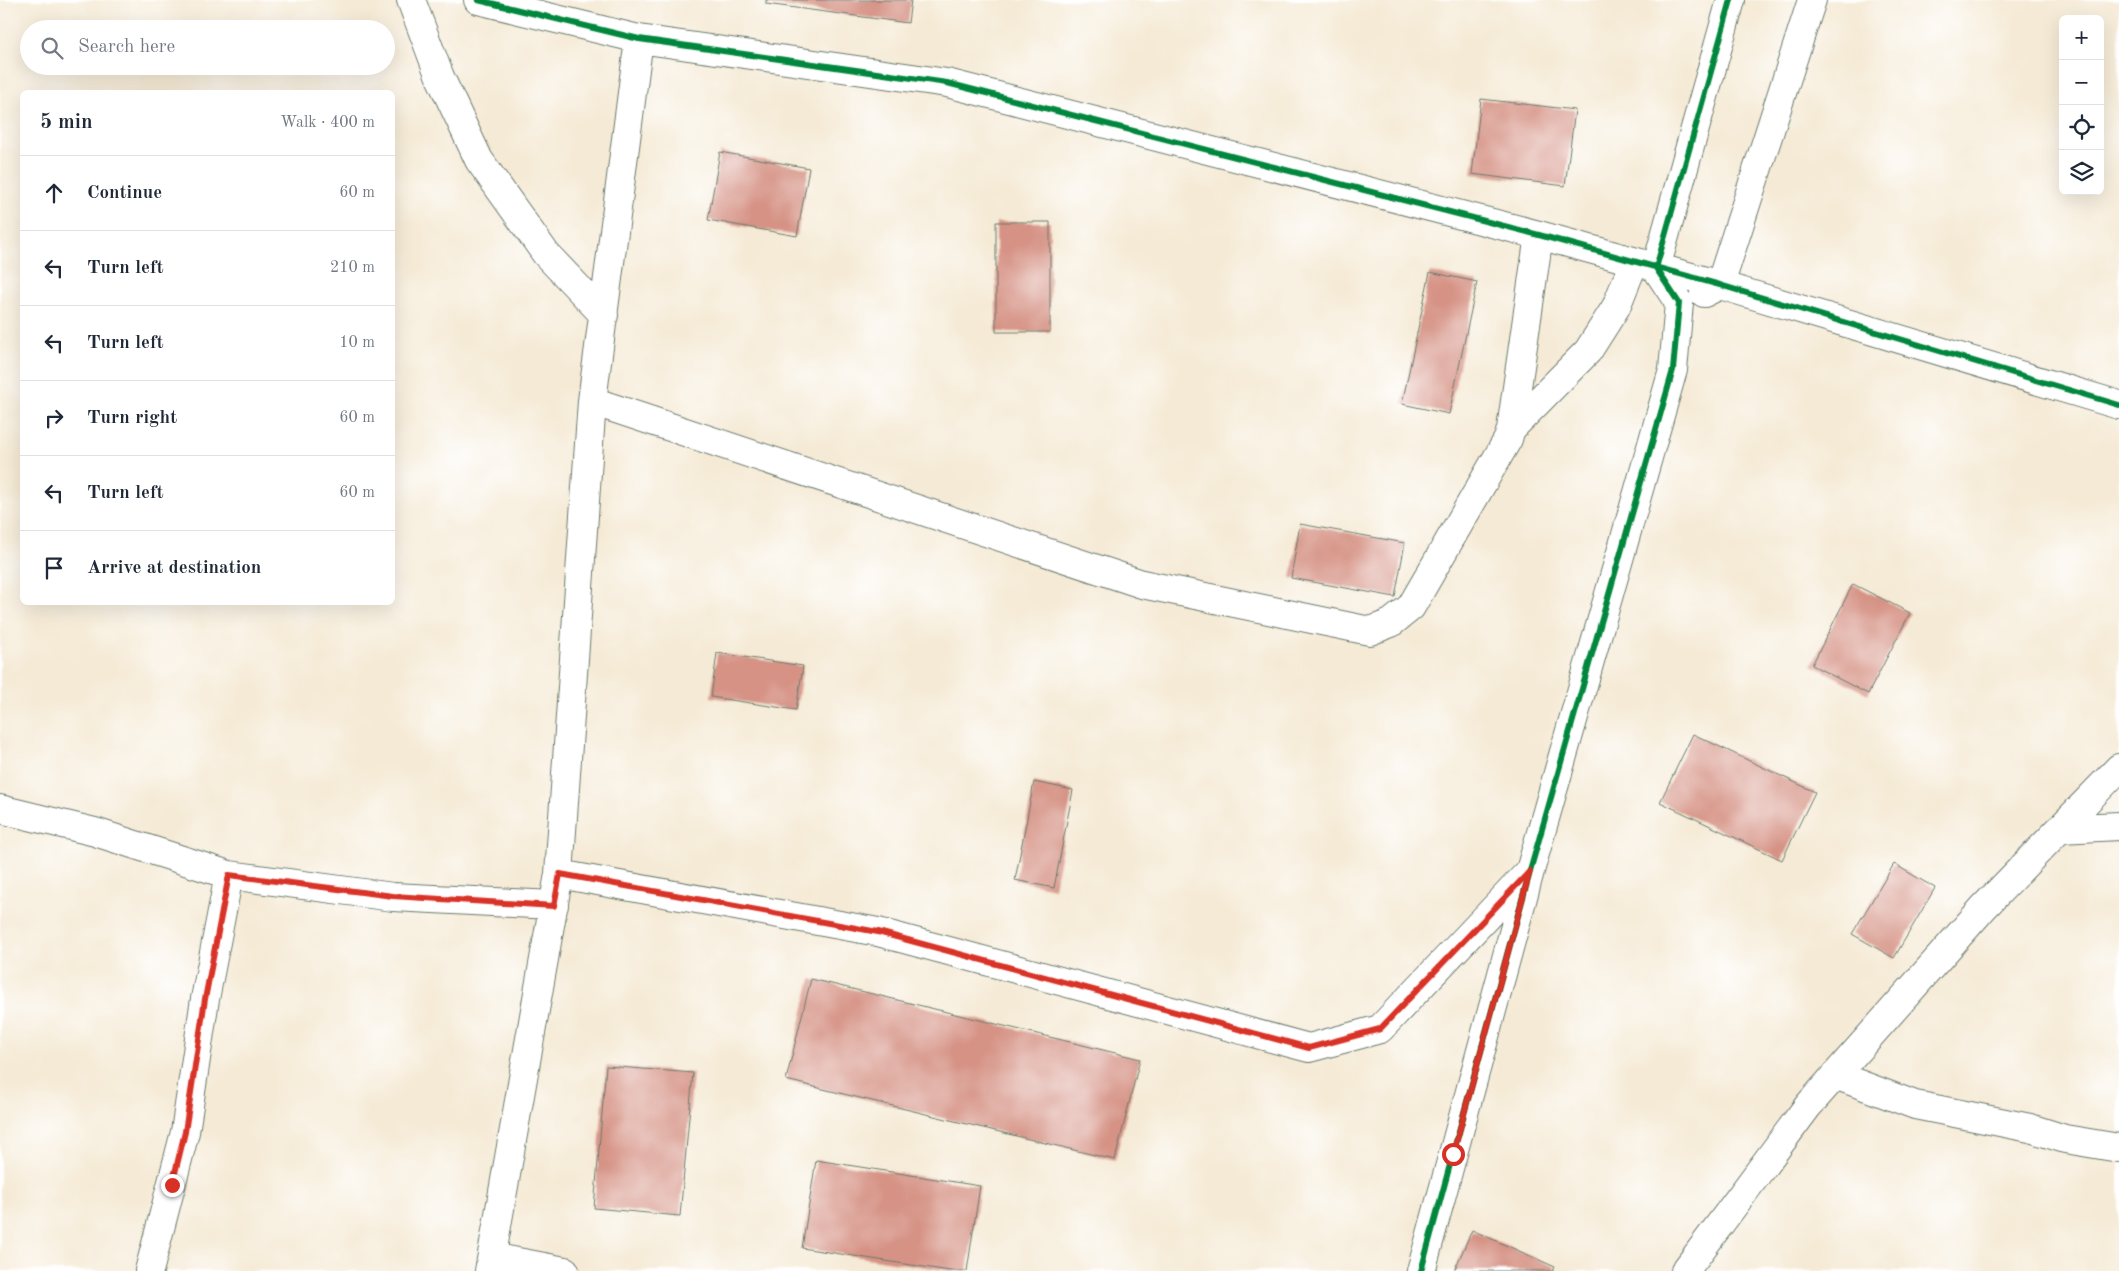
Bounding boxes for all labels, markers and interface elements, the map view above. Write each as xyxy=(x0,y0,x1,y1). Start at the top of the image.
map controls xyxy=(2059,15,2104,195)
button: + xyxy=(2059,15,2104,60)
search box xyxy=(20,20,395,75)
icon: search xyxy=(38,34,66,62)
text: Search here xyxy=(78,38,175,57)
button: − xyxy=(2059,60,2104,105)
button: locate xyxy=(2059,105,2104,150)
text: 5 min xyxy=(40,112,93,133)
text: Walk · 400 m xyxy=(280,115,375,131)
button: layers xyxy=(2059,150,2104,195)
icon: ahead xyxy=(40,179,68,207)
text: Continue xyxy=(87,184,162,203)
text: 60 m xyxy=(339,185,375,201)
icon: left xyxy=(40,254,68,282)
text: Turn left xyxy=(87,259,164,278)
text: 210 m xyxy=(330,260,375,276)
icon: left xyxy=(40,329,68,357)
text: Turn left xyxy=(87,334,164,353)
text: 10 m xyxy=(339,335,375,351)
icon: right xyxy=(40,404,68,432)
text: Turn right xyxy=(87,409,177,428)
text: 60 m xyxy=(339,410,375,426)
icon: left xyxy=(40,479,68,507)
text: Turn left xyxy=(87,484,164,503)
text: 60 m xyxy=(339,485,375,501)
icon: arrive xyxy=(40,554,68,582)
text: Arrive at destination xyxy=(87,559,261,578)
route start xyxy=(1442,1143,1465,1166)
route end xyxy=(161,1174,184,1197)

